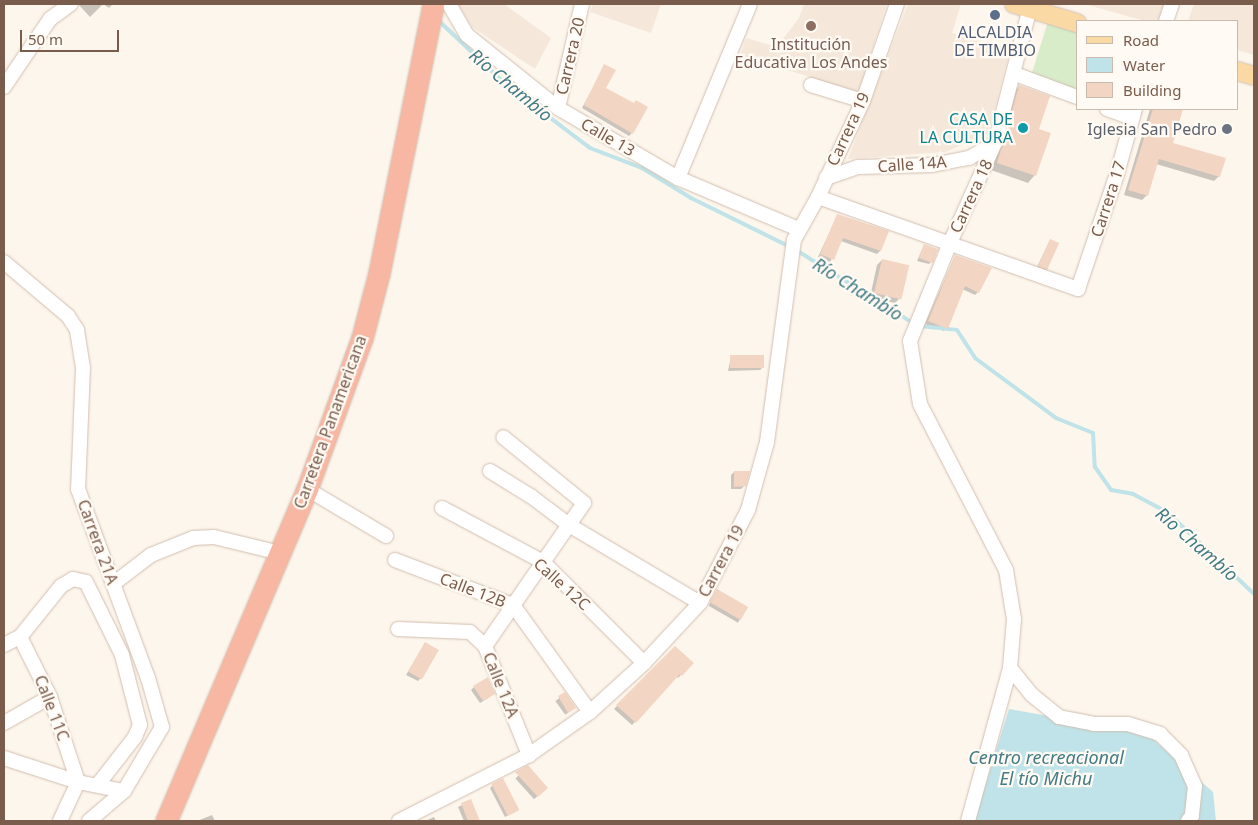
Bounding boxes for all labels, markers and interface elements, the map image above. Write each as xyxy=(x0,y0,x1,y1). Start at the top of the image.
marker: ALCALDIA DE TIMBIO xyxy=(989,9,1001,21)
street label: Carrera 20 xyxy=(552,15,588,97)
scale bar xyxy=(22,20,121,52)
marker: Institución Educativa Los Andes xyxy=(805,20,817,32)
legend xyxy=(1076,20,1238,110)
place label: ALCALDIA DE TIMBIO xyxy=(954,22,1036,60)
text: 50 m xyxy=(28,29,63,49)
text: Road xyxy=(1123,30,1159,50)
place label: Institución Educativa Los Andes xyxy=(735,34,887,72)
water label: Río Chambío xyxy=(465,44,557,126)
text: Water xyxy=(1123,55,1165,75)
text: Building xyxy=(1123,80,1181,100)
street label: Carrera 19 xyxy=(823,89,873,169)
place label: CASA DE LA CULTURA xyxy=(920,109,1013,147)
street label: Calle 13 xyxy=(578,114,638,160)
place label: Iglesia San Pedro xyxy=(1087,119,1217,139)
marker: CASA DE LA CULTURA xyxy=(1017,122,1029,134)
marker: Iglesia San Pedro xyxy=(1221,123,1233,135)
street label: Calle 14A xyxy=(877,152,947,176)
street label: Carrera 18 xyxy=(946,156,996,236)
street label: Carrera 17 xyxy=(1087,159,1129,239)
water label: Río Chambío xyxy=(809,253,907,325)
street label: Carretera Panamericana xyxy=(290,333,370,511)
street label: Carrera 21A xyxy=(74,497,122,587)
water label: Río Chambío xyxy=(1151,502,1243,586)
street label: Carrera 19 xyxy=(694,522,748,600)
street label: Calle 12C xyxy=(530,554,594,614)
street label: Calle 12B xyxy=(437,569,509,611)
street label: Calle 12A xyxy=(479,649,523,721)
street label: Calle 11C xyxy=(31,672,73,744)
water label: Centro recreacional El tío Michu xyxy=(968,747,1124,790)

